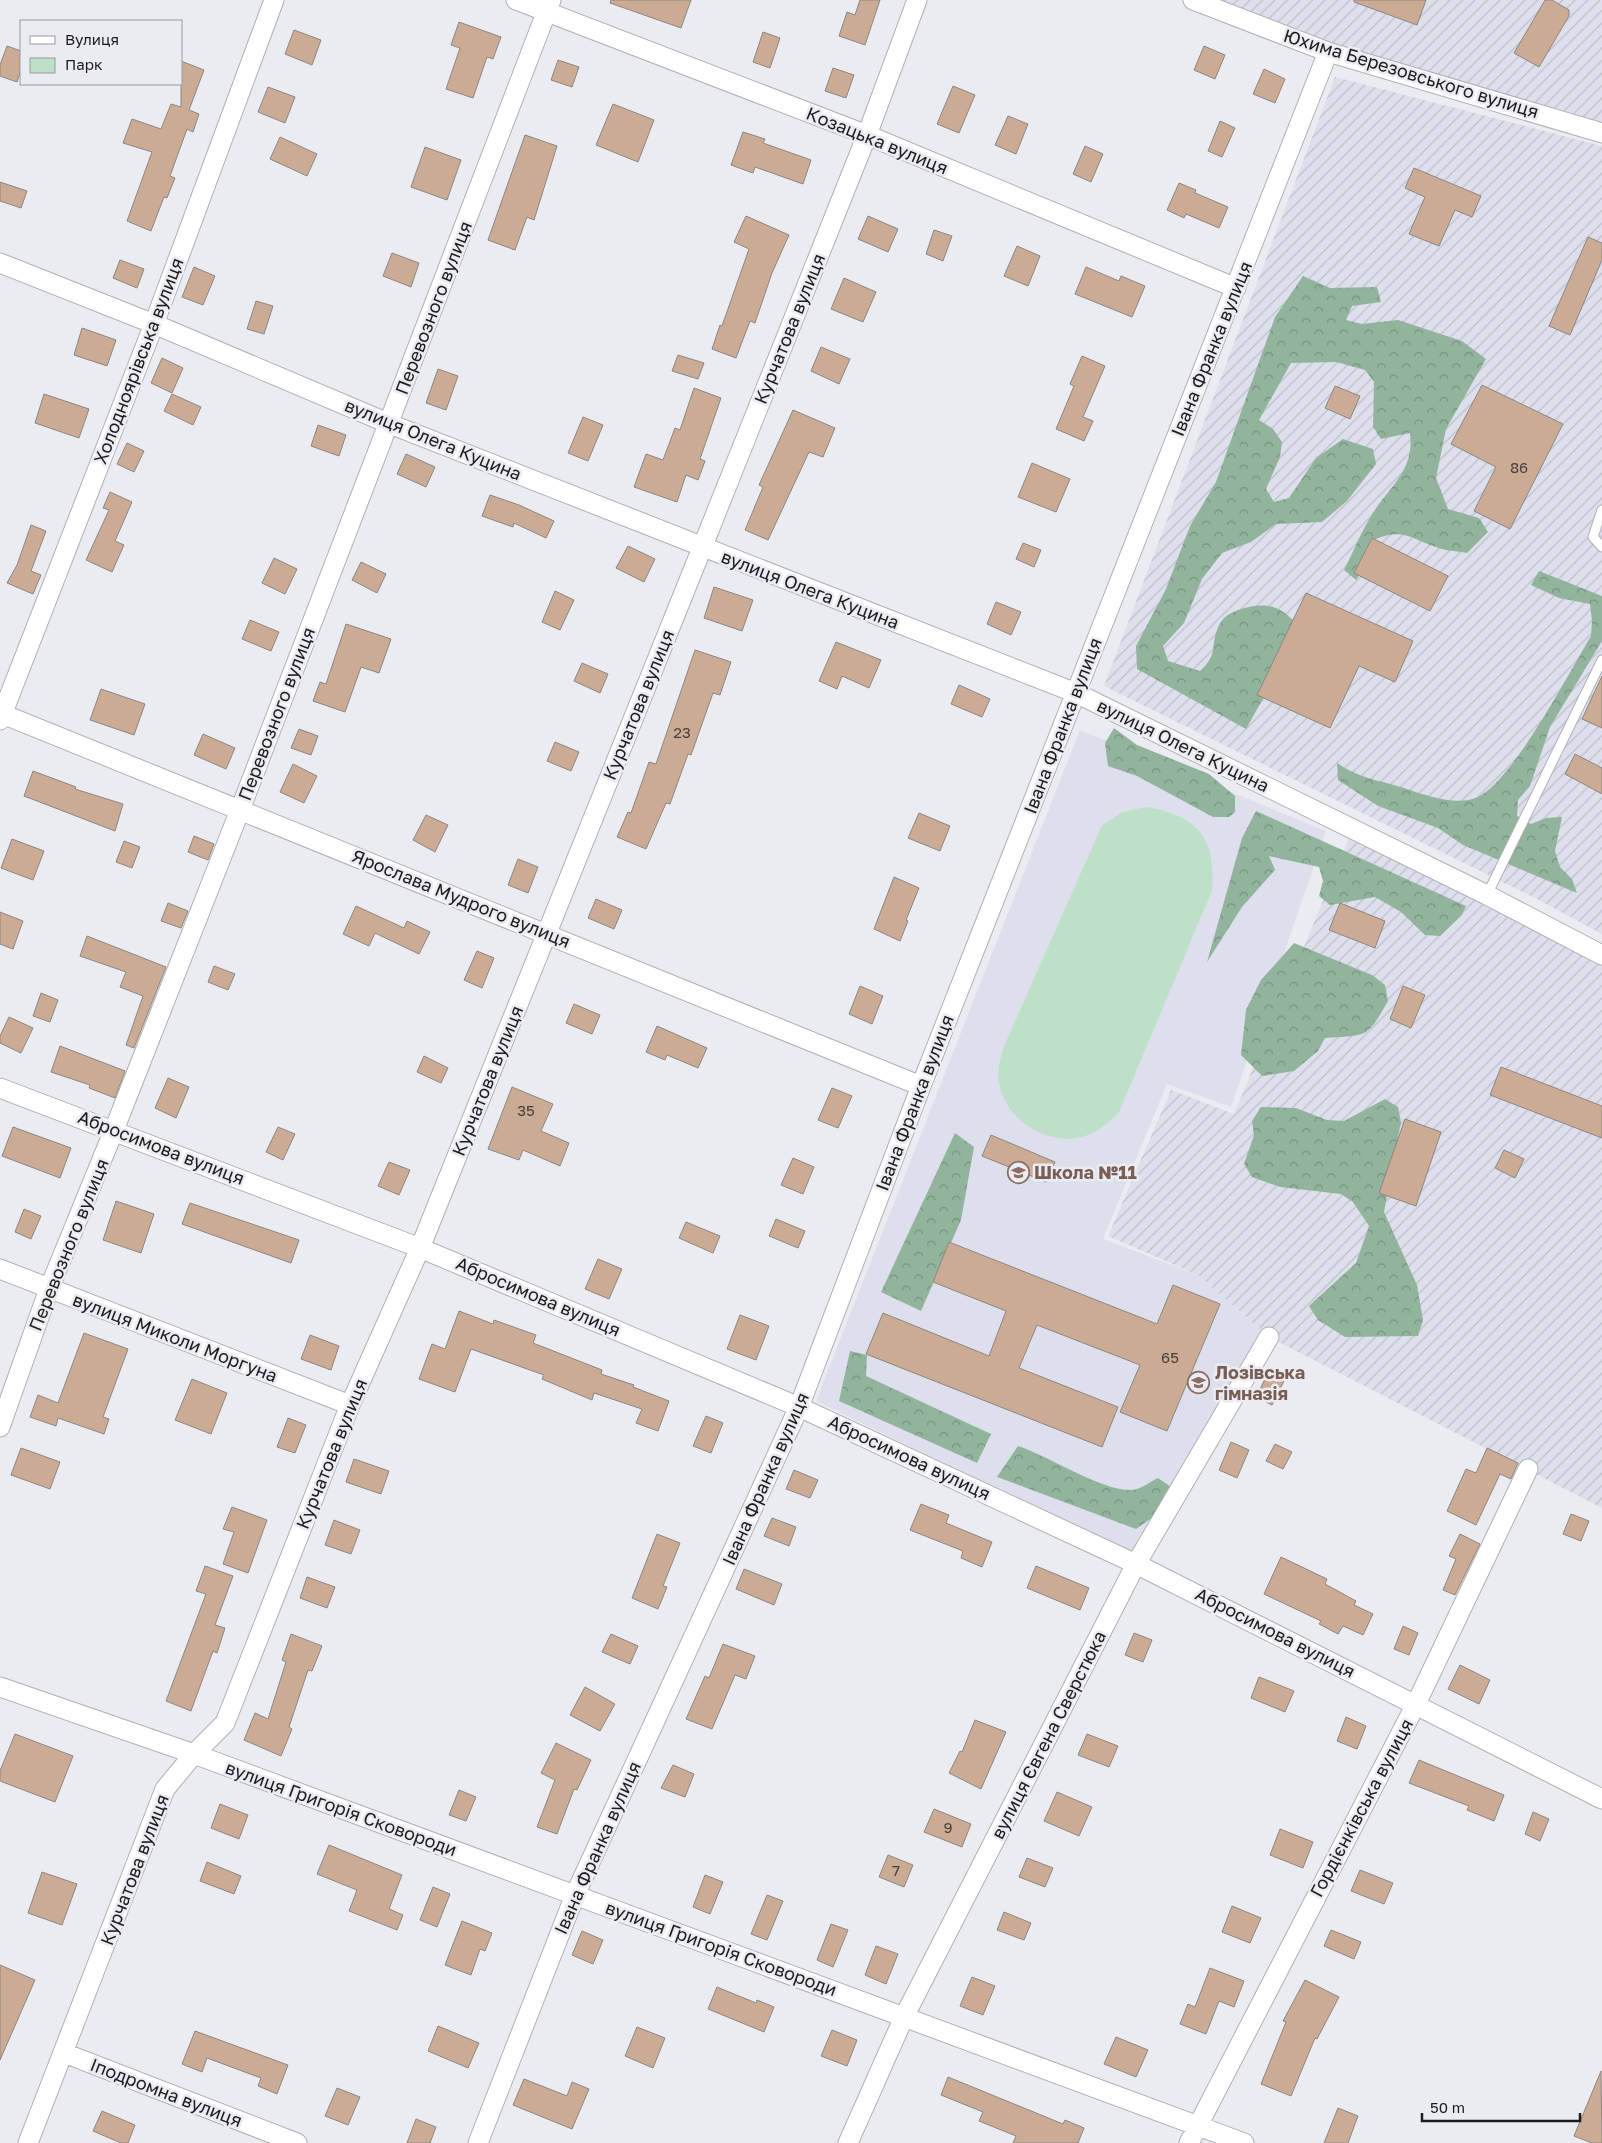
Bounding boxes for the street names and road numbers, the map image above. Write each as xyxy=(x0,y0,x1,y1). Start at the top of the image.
street label: Юхима Березовського вулиця xyxy=(1281,24,1542,122)
street label: Козацька вулиця xyxy=(803,102,951,179)
street label: Перевозного вулиця xyxy=(390,218,476,397)
street label: Курчатова вулиця xyxy=(749,250,829,407)
street label: Холодноярівська вулиця xyxy=(89,254,188,467)
street label: Івана Франка вулиця xyxy=(1166,258,1256,439)
street label: вулиця Олега Куцина xyxy=(342,394,525,485)
street label: вулиця Олега Куцина xyxy=(718,545,902,633)
street label: Перевозного вулиця xyxy=(233,624,319,803)
street label: Курчатова вулиця xyxy=(598,626,678,783)
street label: Івана Франка вулиця xyxy=(1018,634,1106,817)
street label: вулиця Олега Куцина xyxy=(1094,694,1273,796)
street label: Ярослава Мудрого вулиця xyxy=(349,844,574,952)
street label: Курчатова вулиця xyxy=(447,1002,527,1159)
street label: Івана Франка вулиця xyxy=(870,1011,958,1194)
street label: Абросимова вулиця xyxy=(75,1105,248,1189)
street label: Перевозного вулиця xyxy=(23,1155,113,1334)
street label: Абросимова вулиця xyxy=(453,1251,624,1341)
street label: вулиця Миколи Моргуна xyxy=(70,1288,281,1386)
street label: Курчатова вулиця xyxy=(291,1375,371,1532)
street label: Івана Франка вулиця xyxy=(717,1389,813,1568)
street label: Абросимова вулиця xyxy=(825,1410,994,1504)
street label: Абросимова вулиця xyxy=(1192,1582,1359,1682)
street label: вулиця Євгена Сверстюка xyxy=(986,1627,1110,1842)
street label: Гордієнківська вулиця xyxy=(1305,1715,1417,1900)
street label: вулиця Григорія Сковороди xyxy=(223,1756,460,1860)
street label: Івана Франка вулиця xyxy=(549,1758,645,1937)
street label: Курчатова вулиця xyxy=(95,1791,173,1948)
street label: вулиця Григорія Сковороди xyxy=(603,1896,840,2000)
street label: Іподромна вулиця xyxy=(87,2053,245,2131)

